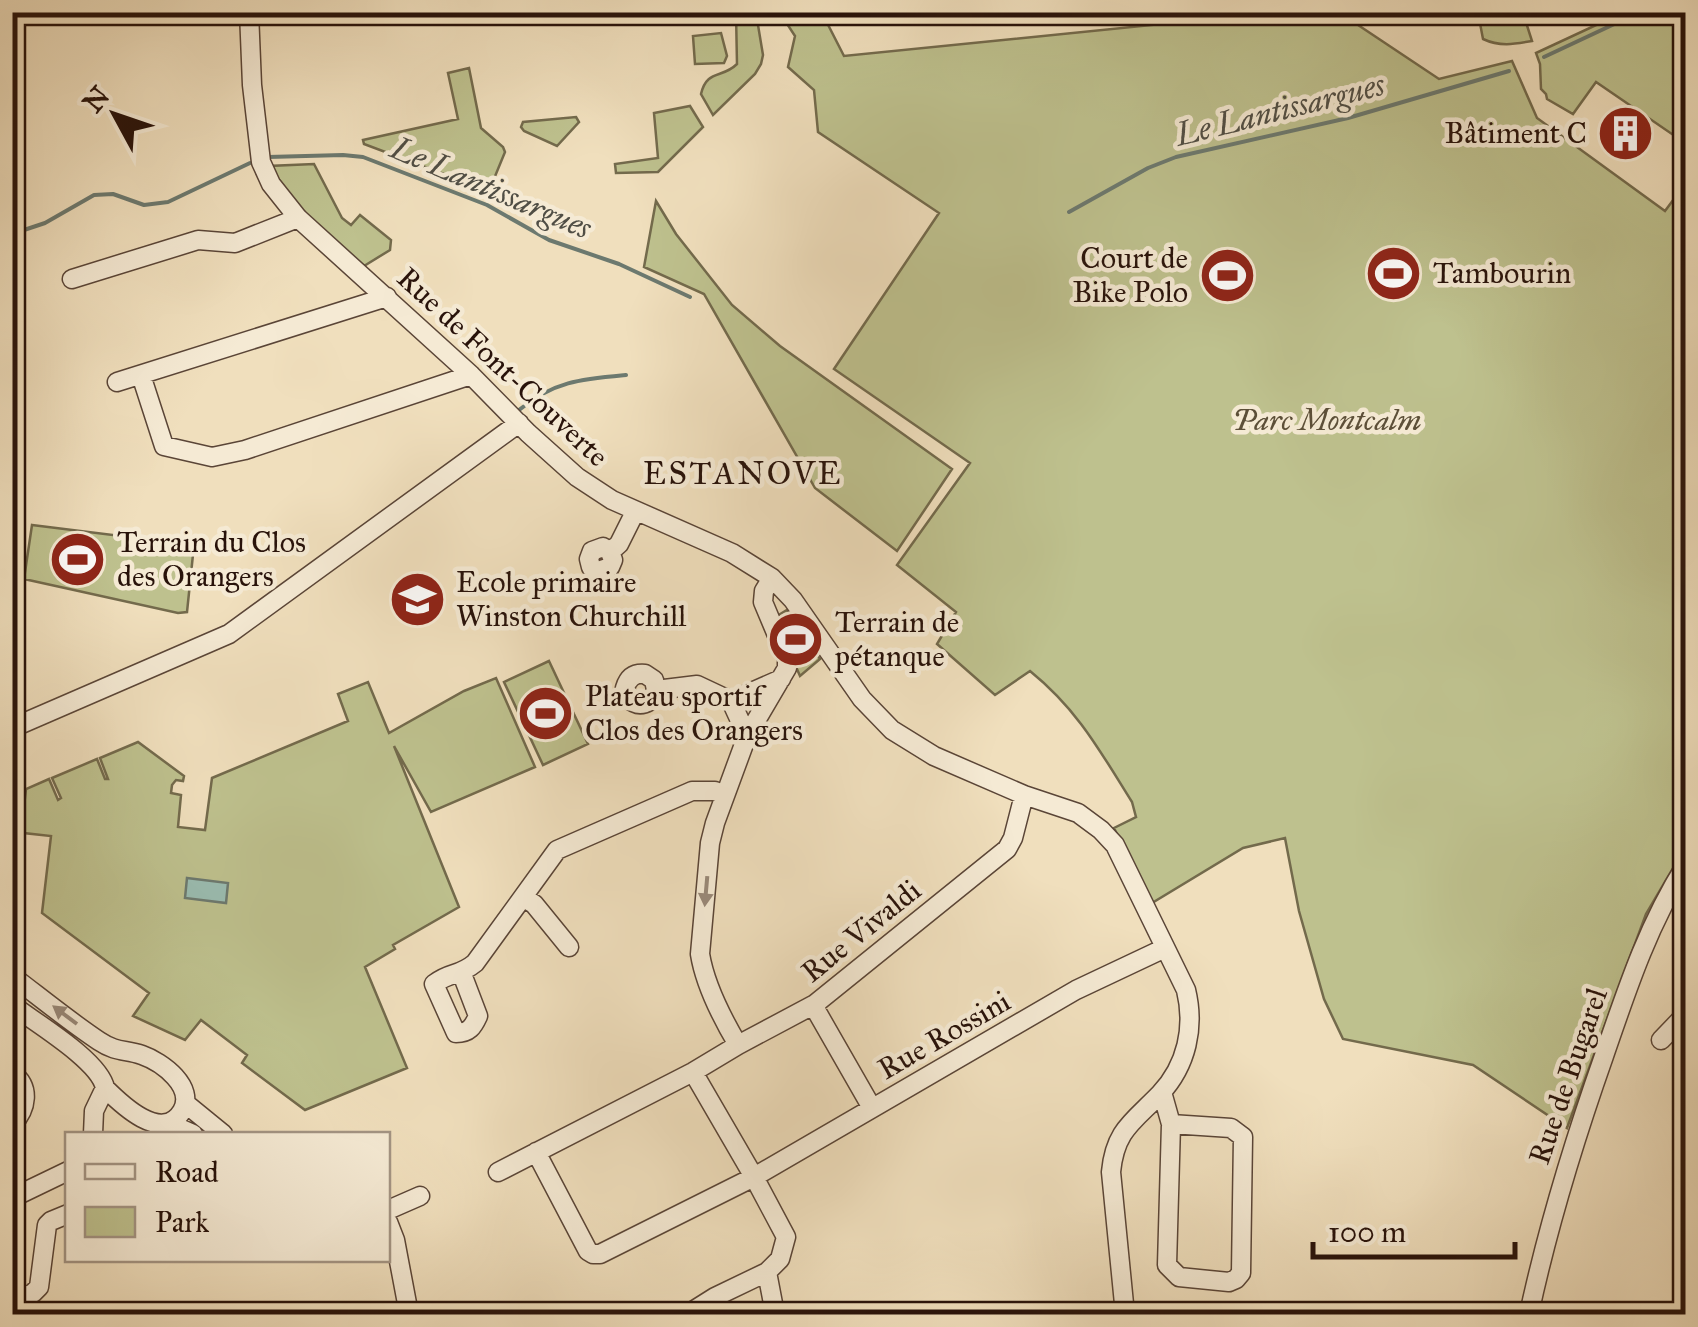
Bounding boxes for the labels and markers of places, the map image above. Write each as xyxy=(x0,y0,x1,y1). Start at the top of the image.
building icon: Bâtiment C xyxy=(1596,103,1656,163)
place label: Bâtiment C xyxy=(1444,115,1587,151)
place label: Court de Bike Polo xyxy=(1072,240,1188,310)
sports icon: Tambourin xyxy=(1364,243,1424,303)
sports icon: Court de Bike Polo xyxy=(1197,245,1257,305)
place label: Tambourin xyxy=(1433,255,1571,291)
place label: Terrain du Clos des Orangers xyxy=(117,524,306,594)
sports icon: Terrain du Clos des Orangers xyxy=(48,529,108,589)
place label: Ecole primaire Winston Churchill xyxy=(456,564,687,634)
school or university icon: Ecole primaire Winston Churchill xyxy=(387,569,447,629)
place label: Terrain de pétanque xyxy=(834,604,959,674)
sports icon: Terrain de pétanque xyxy=(766,609,826,669)
place label: Plateau sportif Clos des Orangers xyxy=(585,678,803,748)
sports icon: Plateau sportif Clos des Orangers xyxy=(516,683,576,743)

